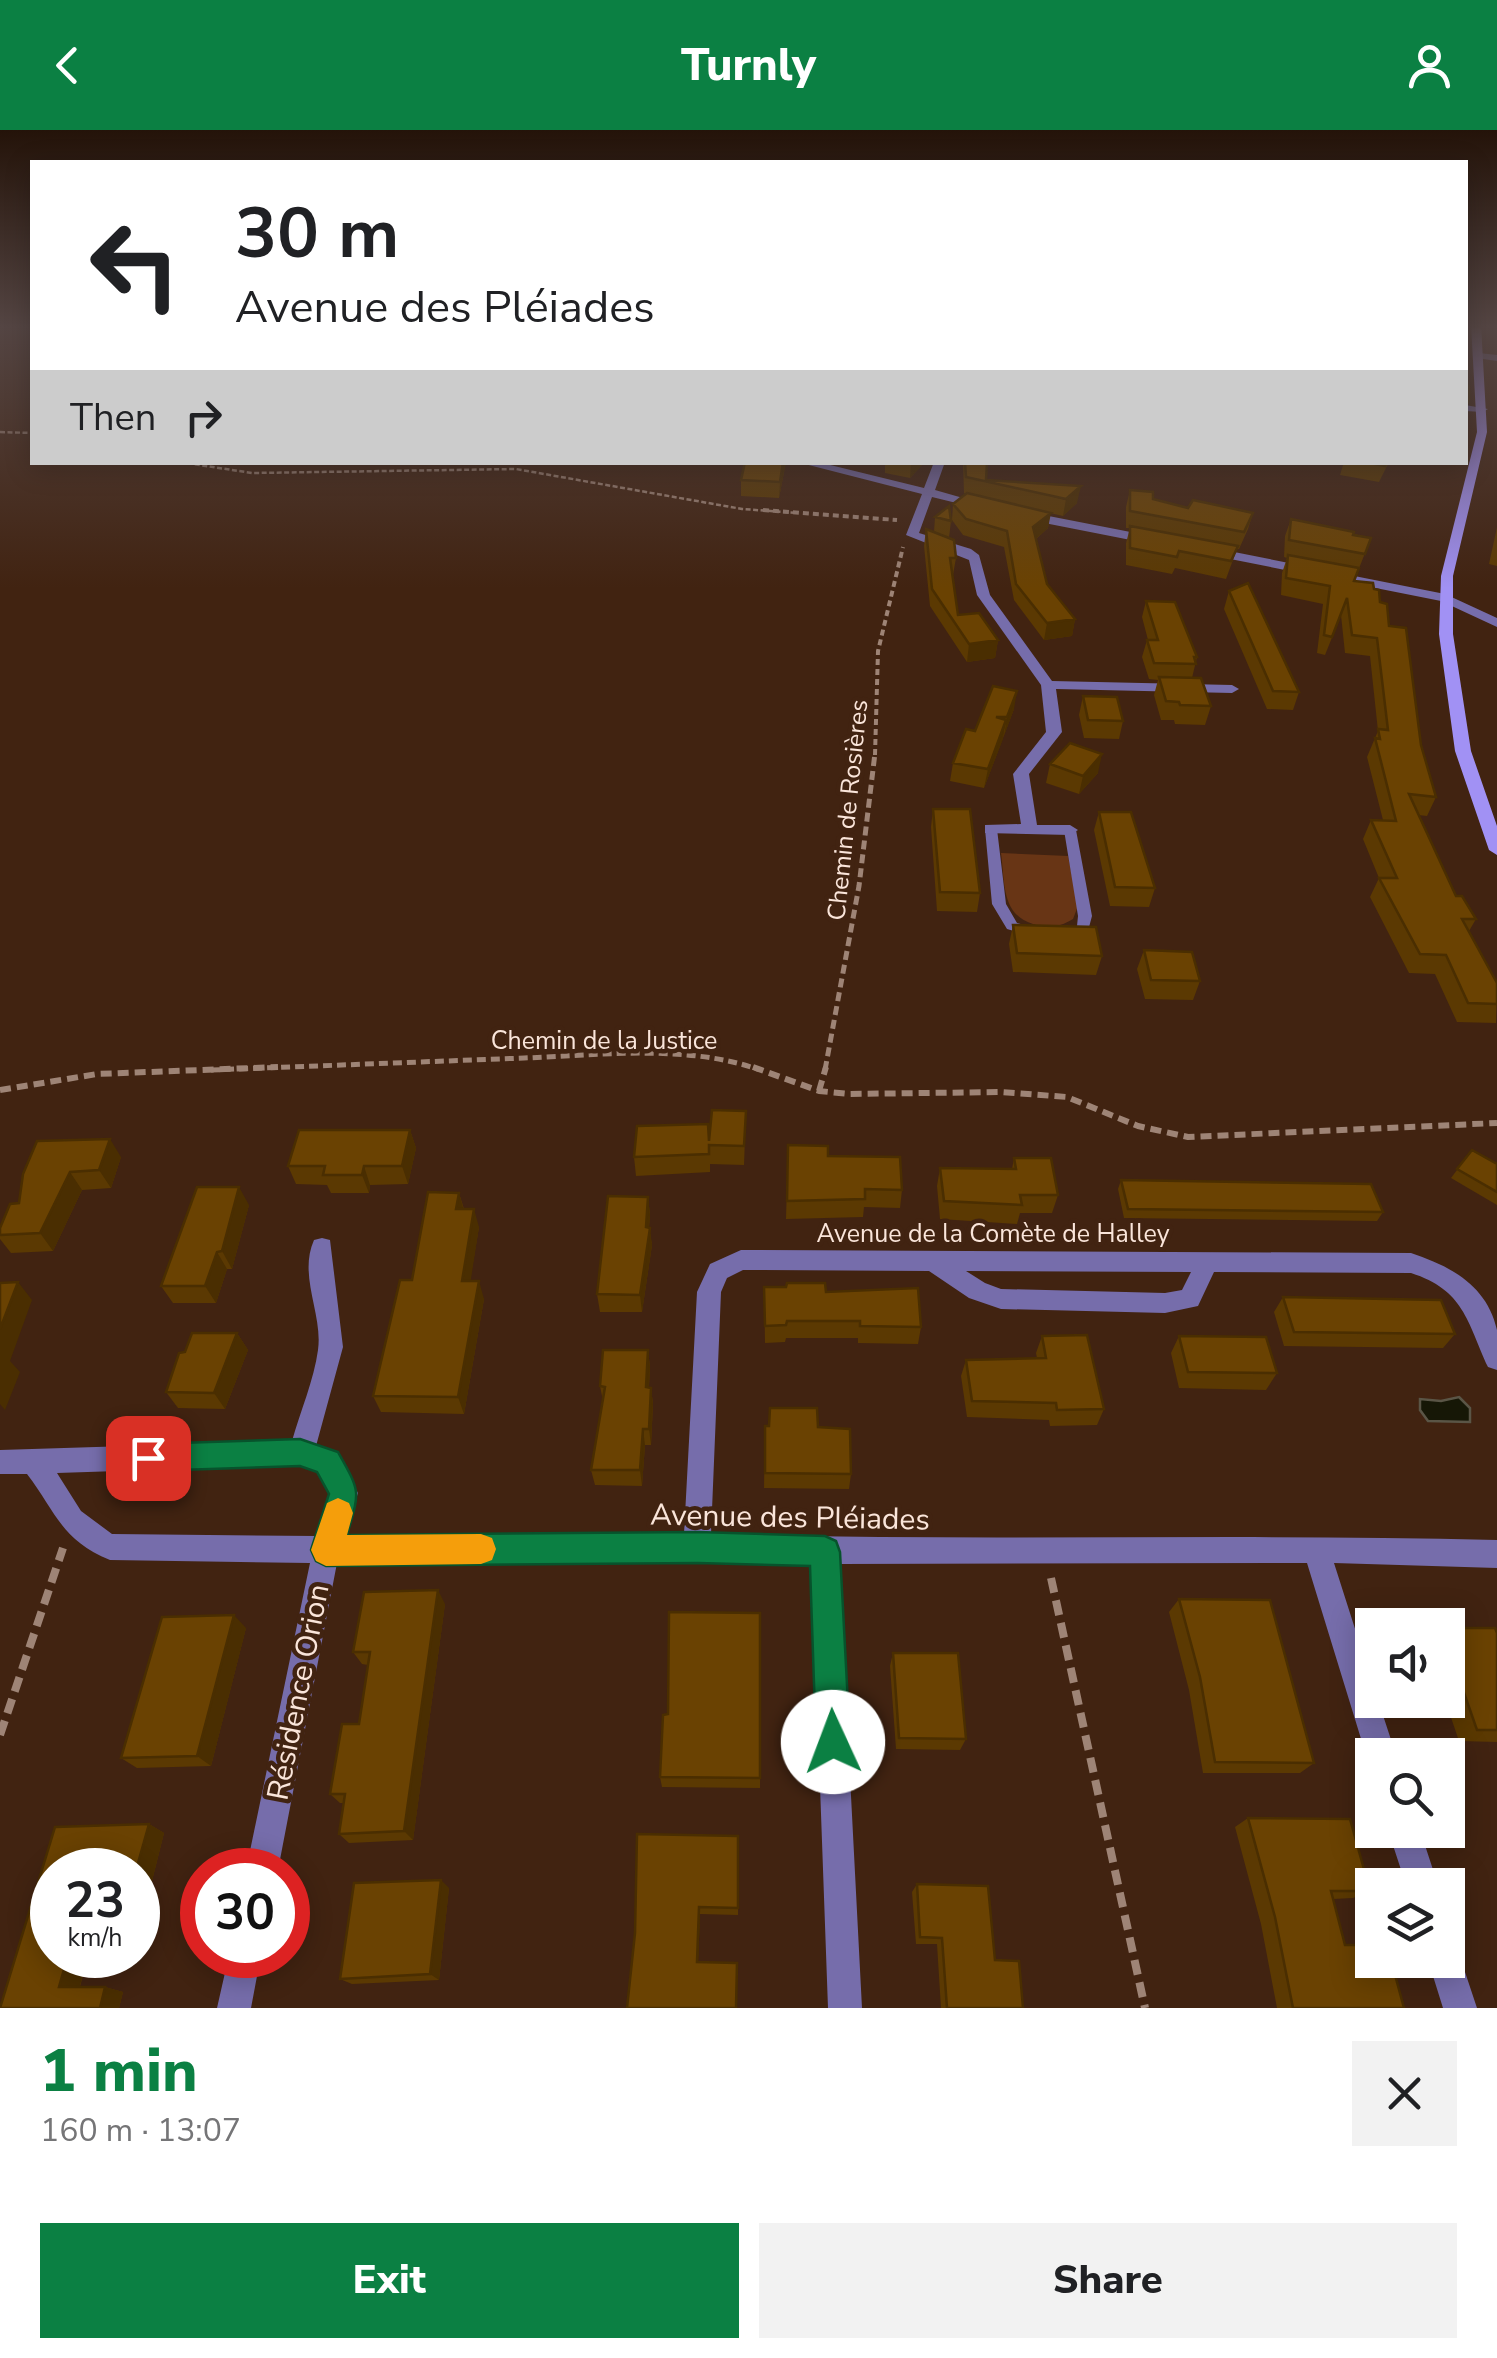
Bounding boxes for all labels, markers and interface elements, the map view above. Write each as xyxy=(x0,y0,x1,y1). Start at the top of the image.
text: Turnly xyxy=(681,35,816,96)
icon: back xyxy=(40,38,95,93)
icon: person xyxy=(1402,38,1457,93)
text: 30 m xyxy=(235,186,399,282)
icon: left xyxy=(70,200,200,330)
text: Avenue des Pléiades xyxy=(235,277,655,338)
icon: right xyxy=(176,390,231,445)
text: Then xyxy=(70,392,156,443)
street label: Chemin de Rosières xyxy=(819,698,877,922)
street label: Chemin de la Justice xyxy=(491,1024,717,1058)
street label: Avenue de la Comète de Halley xyxy=(816,1217,1170,1251)
pin xyxy=(106,1416,191,1501)
icon: arrive xyxy=(121,1431,176,1486)
street label: Avenue des Pléiades xyxy=(650,1495,930,1540)
street label: Résidence Orion xyxy=(257,1581,340,1804)
map controls xyxy=(1355,1608,1465,1978)
button: sound xyxy=(1355,1608,1465,1718)
position arrow xyxy=(781,1690,885,1794)
button: search xyxy=(1355,1738,1465,1848)
speed limit sign: 30 xyxy=(180,1848,310,1978)
text: 23 xyxy=(65,1866,125,1935)
button: layers xyxy=(1355,1868,1465,1978)
text: km/h xyxy=(67,1921,123,1955)
text: 1 min xyxy=(40,2030,198,2112)
button: close xyxy=(1352,2041,1457,2146)
text: 160 m · 13:07 xyxy=(40,2109,241,2152)
button: Exit xyxy=(40,2223,739,2338)
button: Share xyxy=(759,2223,1457,2338)

